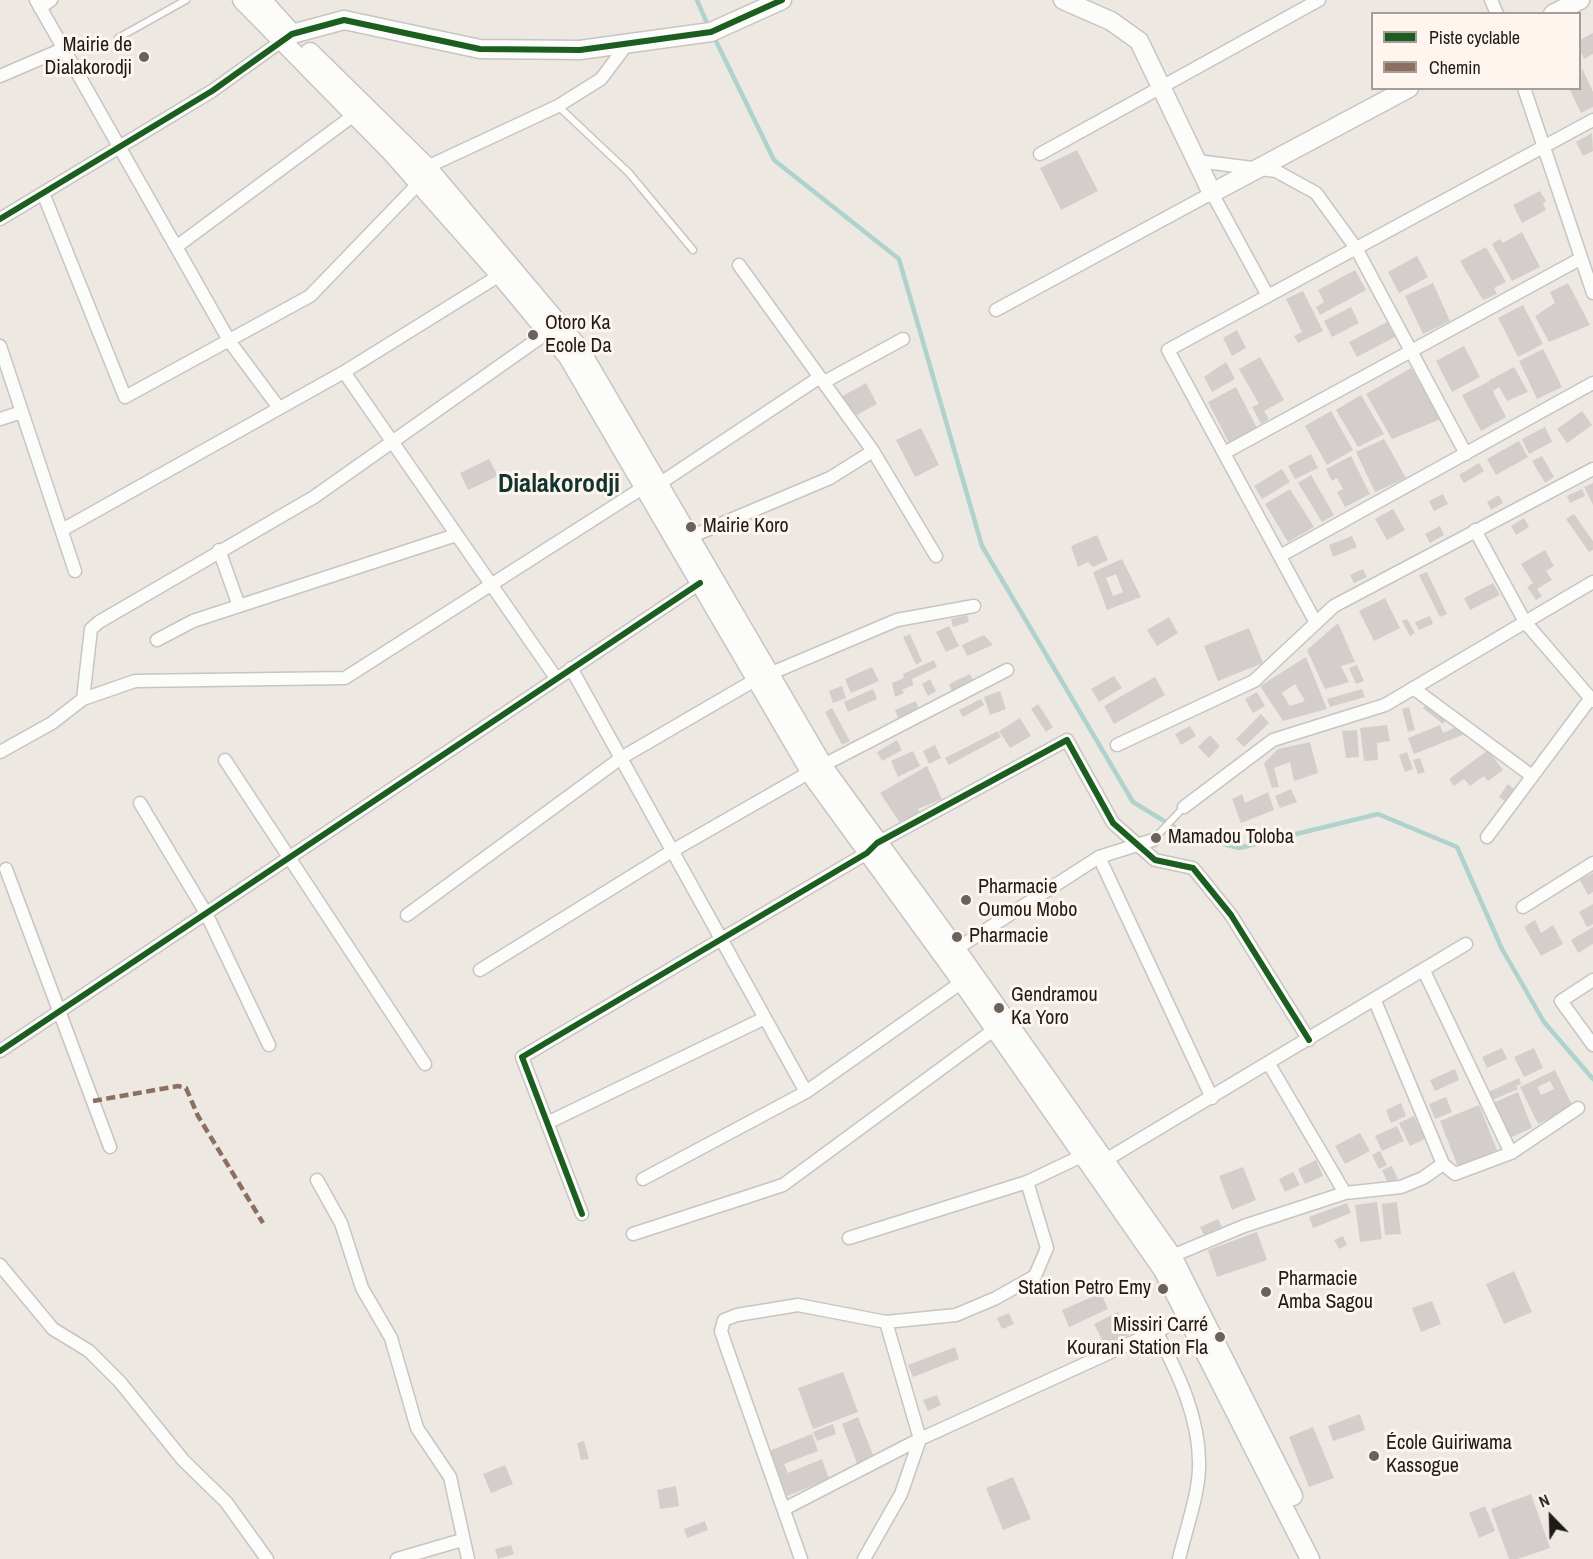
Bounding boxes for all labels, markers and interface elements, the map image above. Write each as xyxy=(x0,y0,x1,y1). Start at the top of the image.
legend xyxy=(1371,12,1581,90)
text: Piste cyclable xyxy=(1429,25,1520,50)
place label: Mairie de Dialakorodji xyxy=(45,34,132,81)
marker: Mairie de Dialakorodji xyxy=(137,50,151,64)
text: Chemin xyxy=(1429,55,1481,80)
place label: Otoro Ka Ecole Da xyxy=(545,312,612,359)
marker: Otoro Ka Ecole Da xyxy=(526,328,540,342)
district label: Dialakorodji xyxy=(498,469,620,501)
place label: Mairie Koro xyxy=(703,515,789,539)
marker: Mairie Koro xyxy=(684,520,698,534)
place label: Mamadou Toloba xyxy=(1168,826,1294,850)
marker: Mamadou Toloba xyxy=(1149,831,1163,845)
place label: Pharmacie Oumou Mobo xyxy=(978,876,1077,923)
marker: Pharmacie Oumou Mobo xyxy=(959,893,973,907)
place label: Pharmacie xyxy=(969,925,1048,949)
marker: Pharmacie xyxy=(950,930,964,944)
place label: Gendramou Ka Yoro xyxy=(1011,984,1098,1031)
marker: Gendramou Ka Yoro xyxy=(992,1001,1006,1015)
place label: Pharmacie Amba Sagou xyxy=(1278,1268,1373,1315)
place label: Station Petro Emy xyxy=(1018,1277,1151,1301)
marker: Station Petro Emy xyxy=(1156,1282,1170,1296)
marker: Pharmacie Amba Sagou xyxy=(1259,1285,1273,1299)
place label: Missiri Carré Kourani Station Fla xyxy=(1067,1314,1208,1361)
marker: Missiri Carré Kourani Station Fla xyxy=(1213,1330,1227,1344)
place label: École Guiriwama Kassogue xyxy=(1386,1432,1512,1479)
marker: École Guiriwama Kassogue xyxy=(1367,1449,1381,1463)
north arrow xyxy=(1521,1487,1581,1547)
text: N xyxy=(1535,1488,1553,1512)

